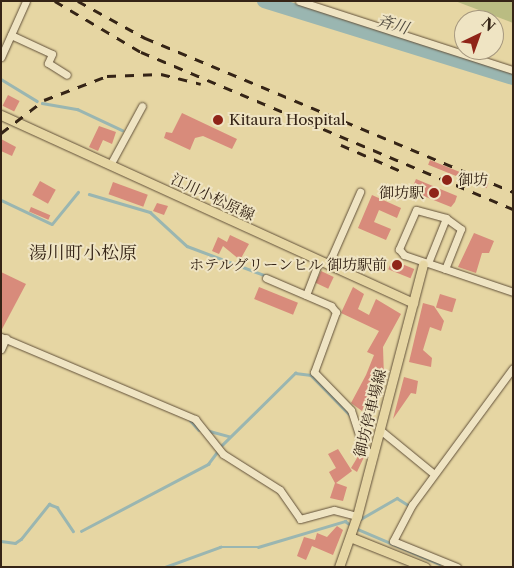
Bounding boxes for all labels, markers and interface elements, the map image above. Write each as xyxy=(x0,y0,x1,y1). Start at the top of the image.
water label: 斉川 xyxy=(375,10,411,38)
north arrow xyxy=(454,10,504,60)
text: N xyxy=(478,14,499,35)
place label: Kitaura Hospital xyxy=(229,111,346,129)
marker: Kitaura Hospital xyxy=(211,113,225,127)
street label: 江川小松原線 xyxy=(168,170,258,224)
place label: 御坊 xyxy=(458,171,488,189)
marker: 御坊 xyxy=(440,173,454,187)
place label: 御坊駅 xyxy=(379,184,424,202)
marker: 御坊駅 xyxy=(428,187,440,199)
district label: 湯川町小松原 xyxy=(29,242,137,264)
place label: ホテルグリーンヒル 御坊駅前 xyxy=(188,256,387,274)
marker: ホテルグリーンヒル 御坊駅前 xyxy=(391,259,403,271)
street label: 御坊停車場線 xyxy=(350,367,390,459)

